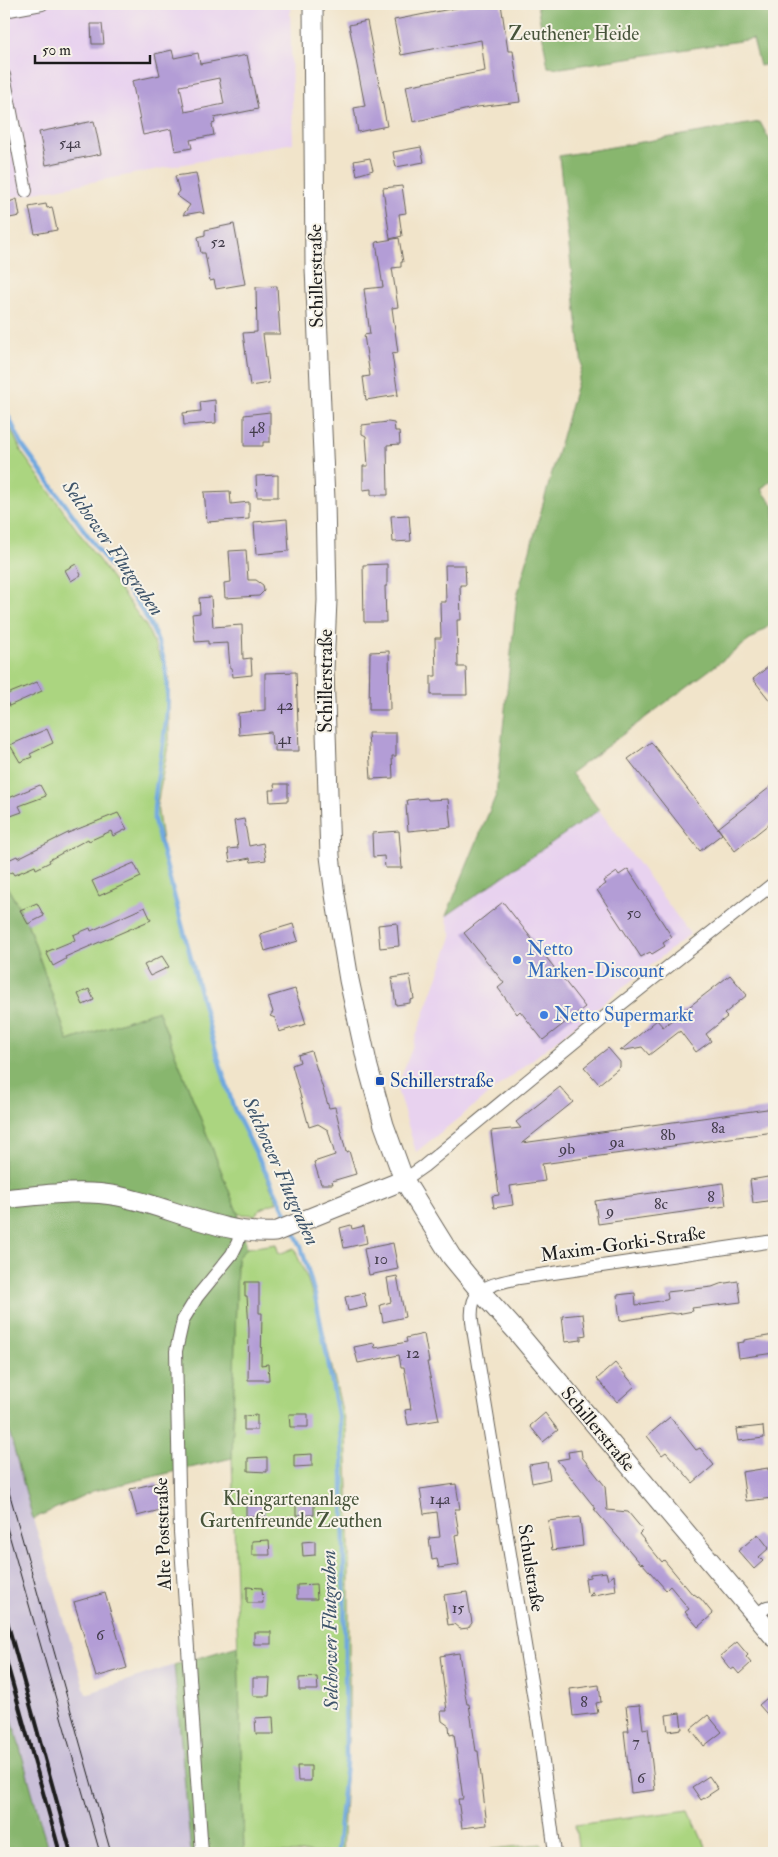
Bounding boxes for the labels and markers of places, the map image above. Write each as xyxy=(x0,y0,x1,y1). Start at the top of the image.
place label: Netto Marken-Discount xyxy=(527,937,664,983)
marker: Netto Marken-Discount xyxy=(511,954,523,966)
place label: Netto Supermarkt xyxy=(554,1003,694,1028)
marker: Netto Supermarkt xyxy=(538,1009,550,1021)
place label: Schillerstraße xyxy=(390,1069,494,1093)
marker: Schillerstraße xyxy=(374,1075,386,1087)

